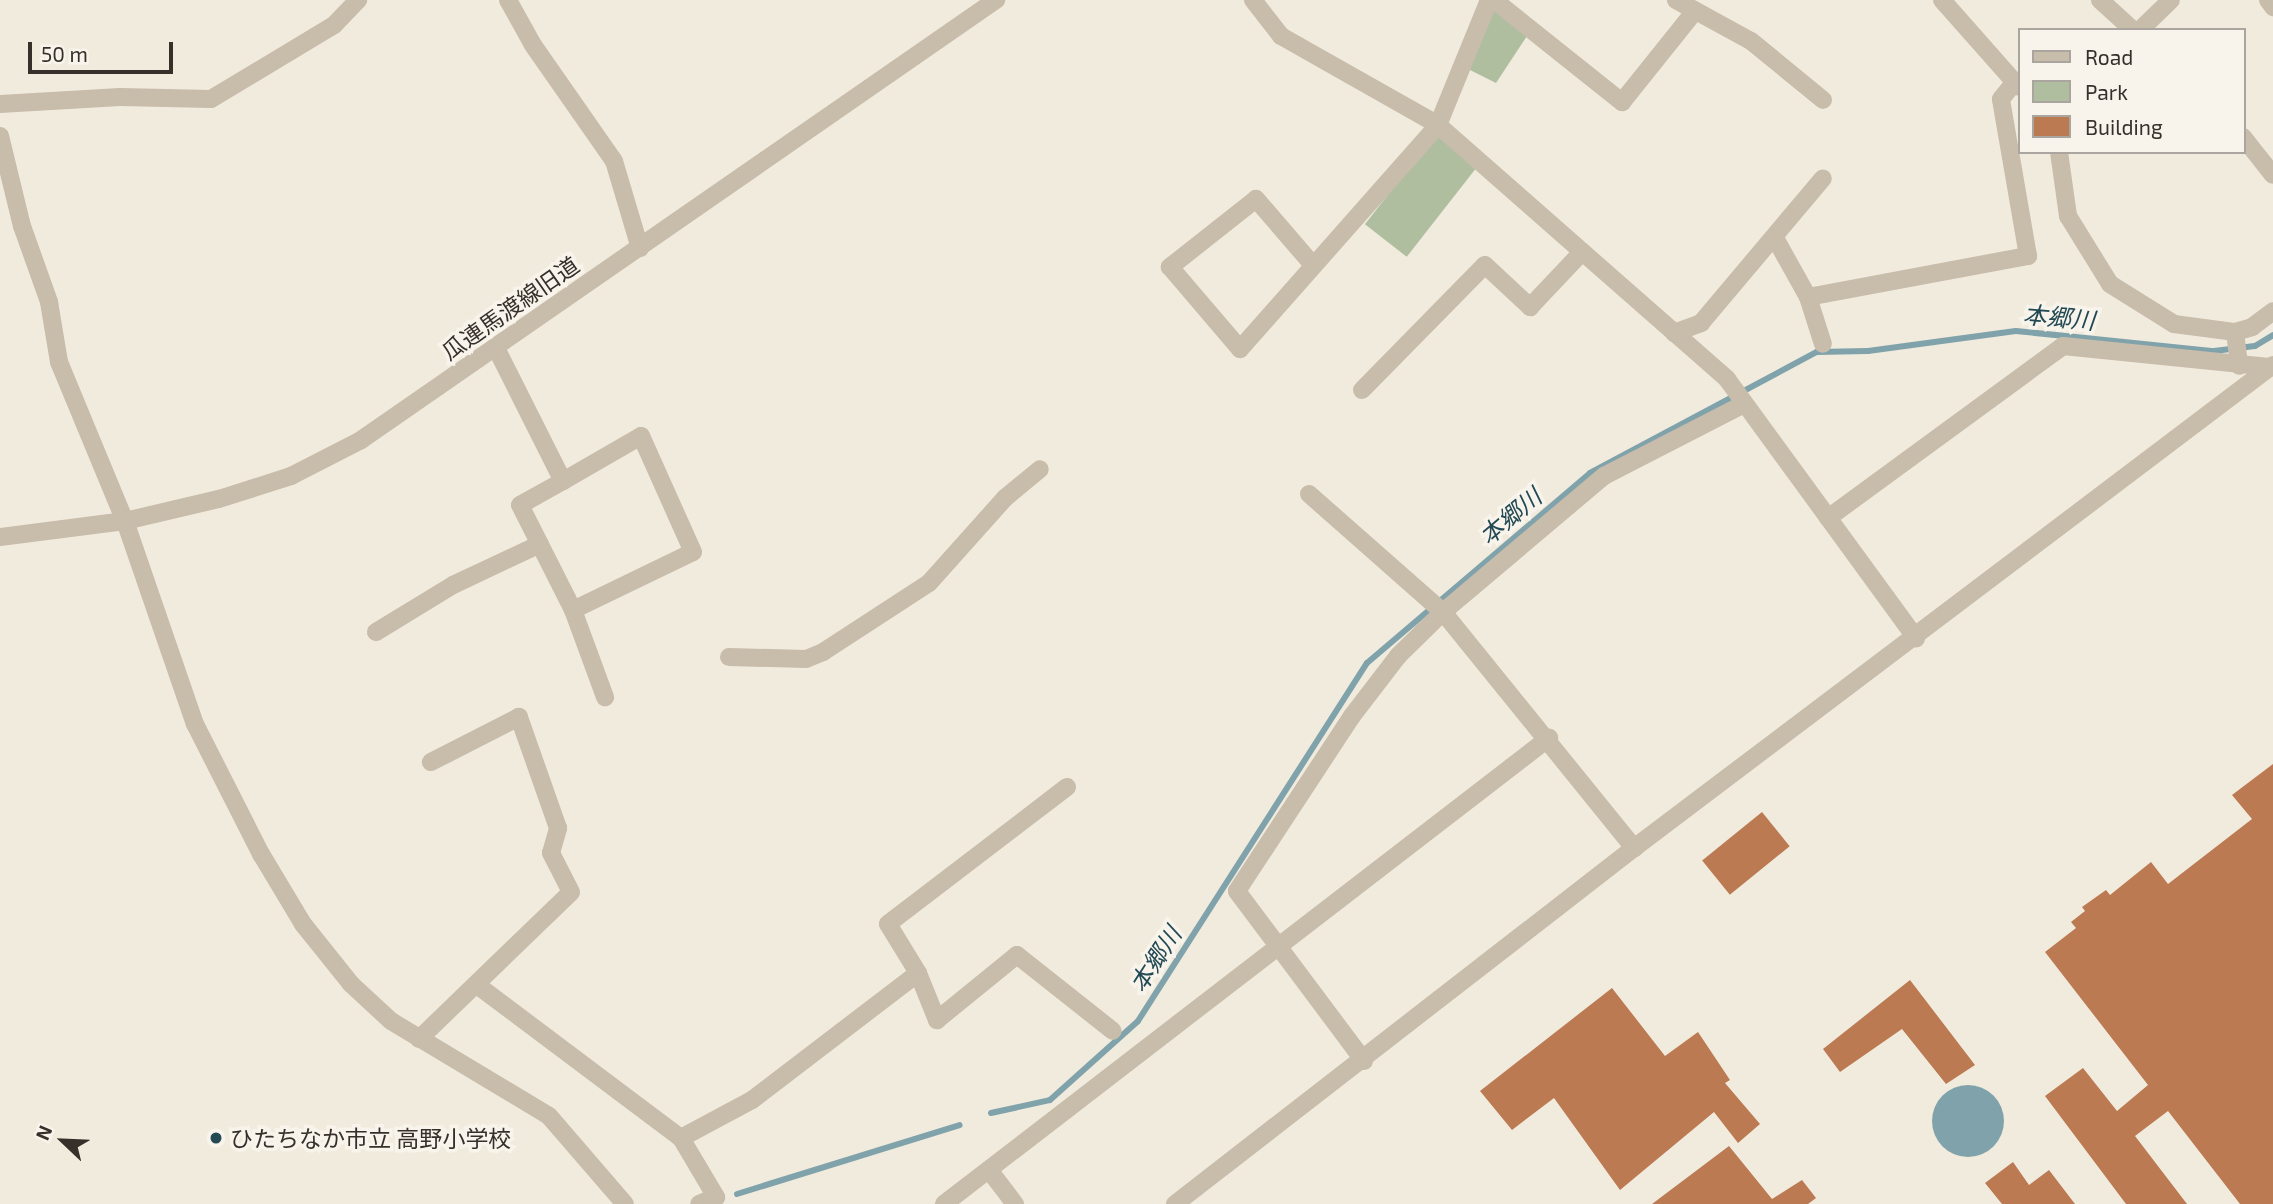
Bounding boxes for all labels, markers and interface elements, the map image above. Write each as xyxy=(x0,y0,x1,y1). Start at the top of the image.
scale bar xyxy=(32,28,177,72)
legend xyxy=(2018,28,2245,154)
text: 50 m xyxy=(41,41,88,66)
text: Road xyxy=(2085,44,2133,69)
text: Park xyxy=(2085,79,2128,104)
text: Building xyxy=(2085,114,2163,139)
street label: 瓜連馬渡線旧道 xyxy=(436,251,584,365)
water label: 本郷川 xyxy=(2022,300,2096,334)
water label: 本郷川 xyxy=(1473,482,1547,550)
water label: 本郷川 xyxy=(1123,921,1187,997)
north arrow xyxy=(28,1106,98,1176)
text: N xyxy=(30,1122,56,1143)
place label: ひたちなか市立 高野小学校 xyxy=(230,1124,511,1152)
marker: ひたちなか市立 高野小学校 xyxy=(208,1130,224,1146)

